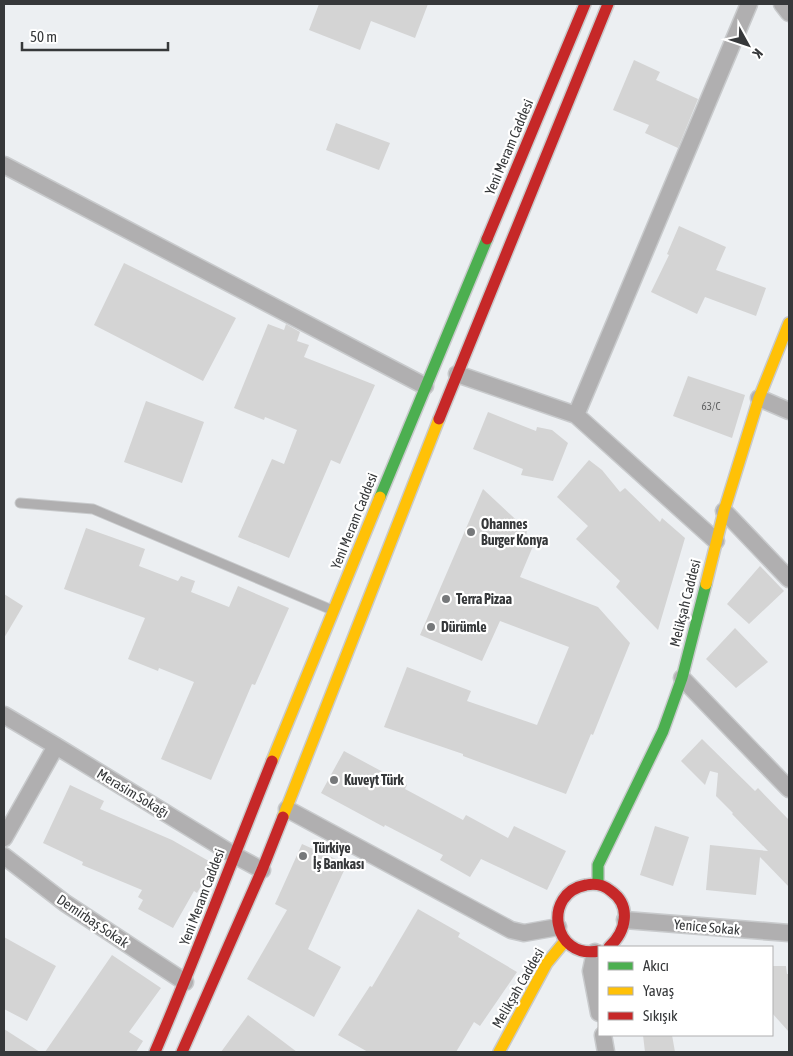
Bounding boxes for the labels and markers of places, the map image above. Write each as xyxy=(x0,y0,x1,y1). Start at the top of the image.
place label: Ohannes Burger Konya xyxy=(481,516,549,548)
marker: Ohannes Burger Konya xyxy=(465,526,477,538)
place label: Terra Pizaa xyxy=(456,591,513,607)
marker: Terra Pizaa xyxy=(440,593,452,605)
place label: Dürümle xyxy=(441,619,487,635)
marker: Dürümle xyxy=(425,621,437,633)
place label: Kuveyt Türk xyxy=(344,772,404,788)
marker: Kuveyt Türk xyxy=(328,774,340,786)
place label: Türkiye İş Bankası xyxy=(313,840,364,872)
marker: Türkiye İş Bankası xyxy=(297,850,309,862)

